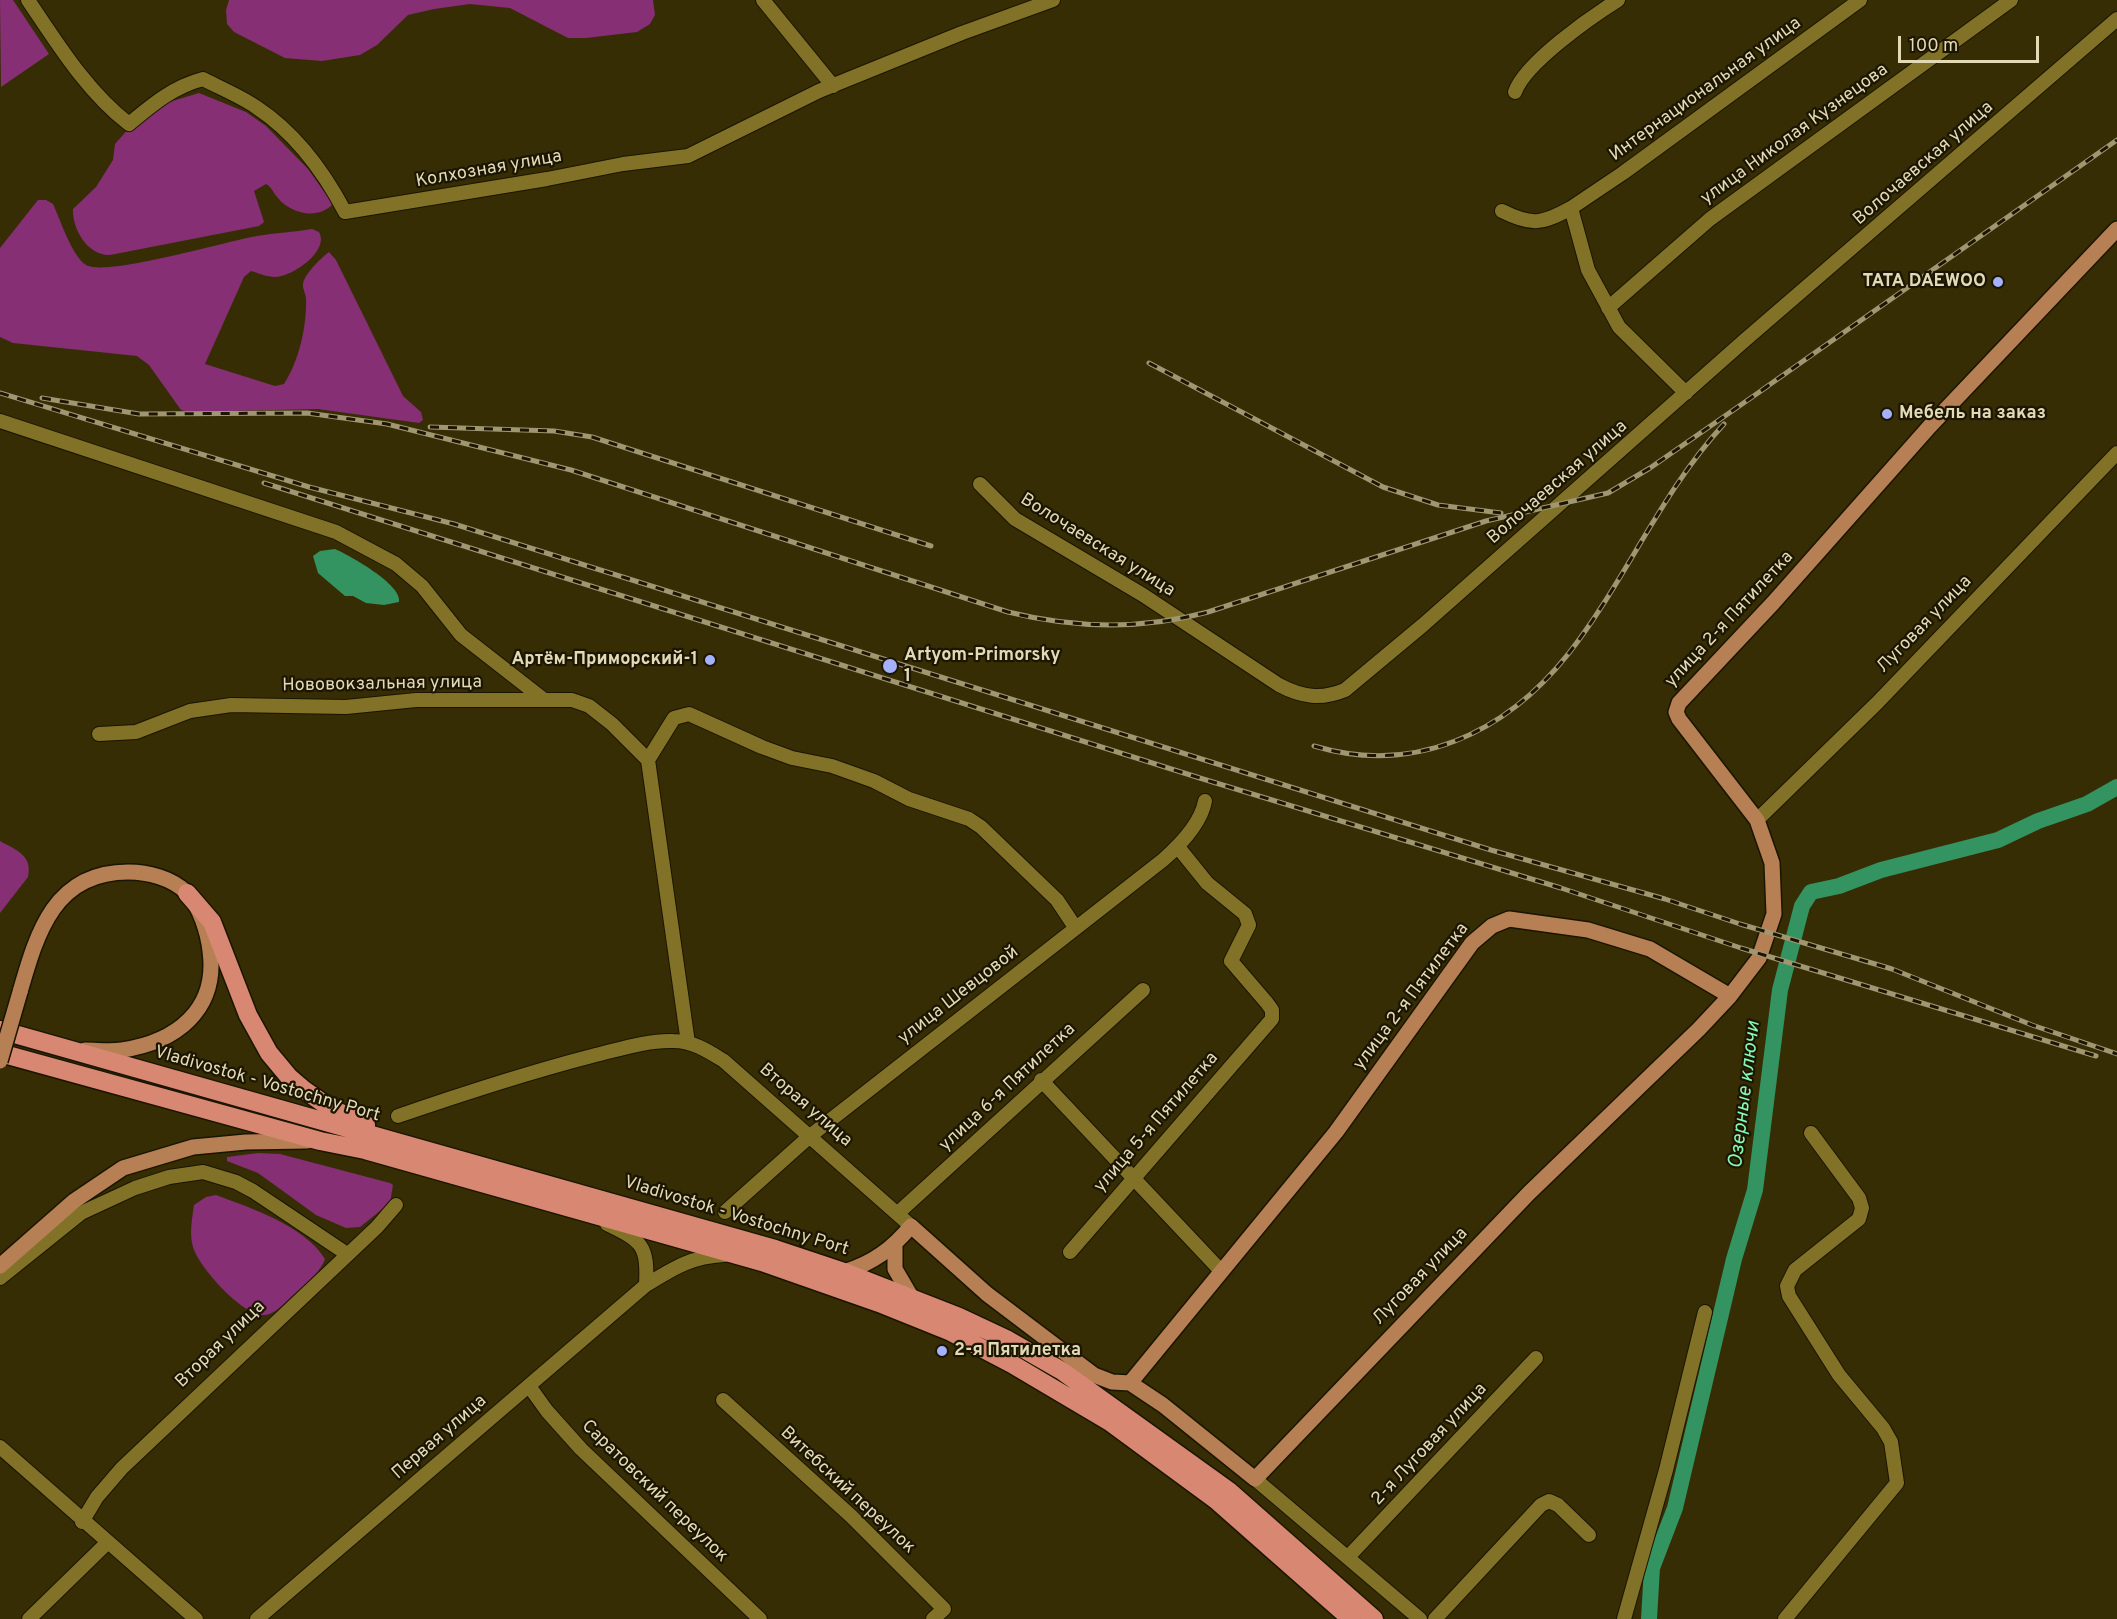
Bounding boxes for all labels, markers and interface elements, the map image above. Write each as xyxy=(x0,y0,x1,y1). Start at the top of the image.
street label: Интернациональная улица xyxy=(1606,13,1806,167)
scale bar xyxy=(1901,24,2042,62)
text: 100 m xyxy=(1909,35,1958,58)
street label: улица Николая Кузнецова xyxy=(1697,60,1893,210)
street label: Волочаевская улица xyxy=(1850,97,1998,231)
street label: Колхозная улица xyxy=(414,147,564,193)
place label: TATA DAEWOO xyxy=(1863,271,1986,293)
marker: TATA DAEWOO xyxy=(1991,275,2005,289)
place label: Мебель на заказ xyxy=(1899,403,2046,425)
marker: Мебель на заказ xyxy=(1880,407,1894,421)
street label: Волочаевская улица xyxy=(1484,416,1632,550)
street label: Волочаевская улица xyxy=(1016,490,1178,602)
street label: улица 2-я Пятилетка xyxy=(1661,547,1799,693)
street label: Луговая улица xyxy=(1873,572,1977,678)
place label: Artyom-Primorsky 1 xyxy=(904,645,1060,688)
place label: Артём-Приморский-1 xyxy=(511,649,698,671)
marker: Артём-Приморский-1 xyxy=(703,653,717,667)
marker: Artyom-Primorsky 1 xyxy=(881,657,899,675)
street label: Нововокзальная улица xyxy=(282,672,482,698)
street label: улица 2-я Пятилетка xyxy=(1350,919,1474,1075)
street label: улица Шевцовой xyxy=(894,942,1024,1050)
street label: улица 6-я Пятилетка xyxy=(935,1019,1081,1157)
water label: Озерные ключи xyxy=(1725,1020,1767,1170)
street label: Vladivostok - Vostochny Port xyxy=(152,1042,382,1128)
street label: улица 5-я Пятилетка xyxy=(1090,1048,1224,1198)
street label: Вторая улица xyxy=(754,1060,856,1152)
street label: Vladivostok - Vostochny Port xyxy=(621,1173,851,1261)
street label: Луговая улица xyxy=(1369,1224,1473,1330)
street label: Вторая улица xyxy=(172,1297,270,1393)
place label: 2-я Пятилетка xyxy=(954,1340,1081,1362)
marker: 2-я Пятилетка xyxy=(935,1344,949,1358)
street label: 2-я Луговая улица xyxy=(1368,1379,1492,1511)
street label: Первая улица xyxy=(388,1391,492,1485)
street label: Саратовский переулок xyxy=(576,1416,732,1568)
street label: Витебский переулок xyxy=(775,1423,919,1559)

